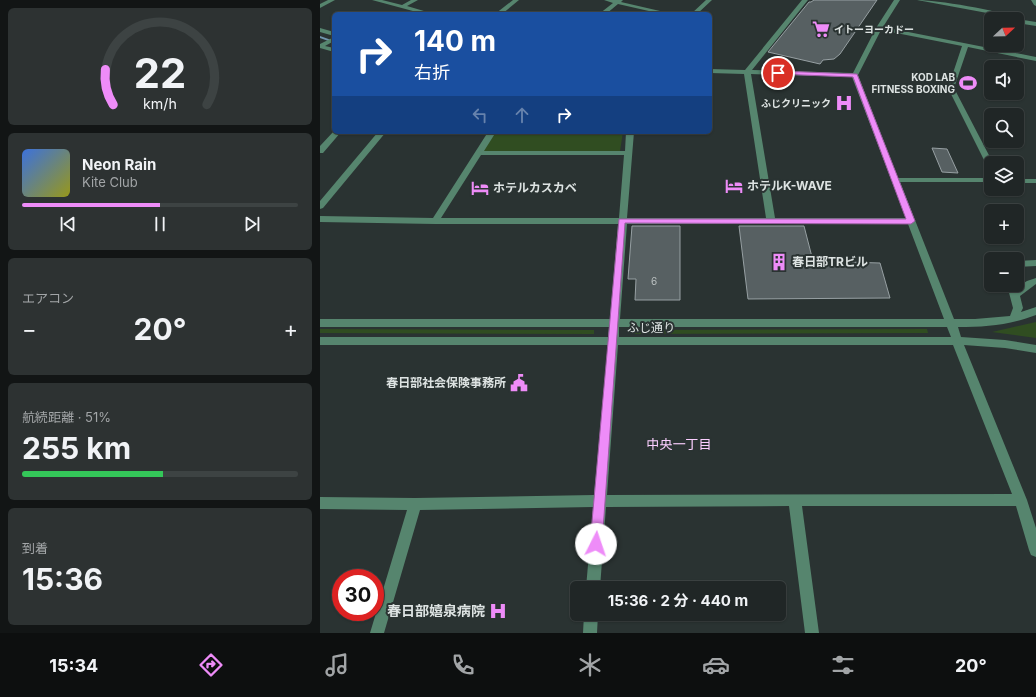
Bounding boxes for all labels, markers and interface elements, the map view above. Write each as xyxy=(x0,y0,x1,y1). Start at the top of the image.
north arrow xyxy=(984,12,1024,52)
map controls xyxy=(984,12,1024,292)
supermarket icon: イトーヨーカドー xyxy=(811,19,831,39)
place label: イトーヨーカドー xyxy=(834,23,914,35)
text: 140 m xyxy=(414,24,496,58)
icon: right xyxy=(348,28,400,80)
text: 22 xyxy=(134,47,186,97)
pin xyxy=(761,56,795,90)
button: sound xyxy=(984,60,1024,100)
text: 右折 xyxy=(414,62,450,83)
icon: arrive xyxy=(767,62,789,84)
place label: KOD LAB FITNESS BOXING xyxy=(871,71,955,95)
sports icon: KOD LAB FITNESS BOXING xyxy=(958,73,978,93)
hospital icon: ふじクリニック xyxy=(834,93,854,113)
text: km/h xyxy=(143,94,177,111)
place label: ふじクリニック xyxy=(761,97,831,109)
icon: left xyxy=(469,104,491,126)
icon: ahead xyxy=(511,104,533,126)
icon: right xyxy=(553,104,575,126)
button: search xyxy=(984,108,1024,148)
text: Neon Rain xyxy=(82,155,156,174)
button: layers xyxy=(984,156,1024,196)
text: Kite Club xyxy=(82,174,138,190)
hotel icon: ホテルK-WAVE xyxy=(724,176,744,196)
hotel icon: ホテルカスカベ xyxy=(470,178,490,198)
place label: ホテルK-WAVE xyxy=(747,178,832,193)
place label: ホテルカスカベ xyxy=(493,180,577,195)
button: + xyxy=(984,204,1024,244)
icon: previous xyxy=(57,213,79,235)
icon: pause xyxy=(149,213,171,235)
icon: next xyxy=(241,213,263,235)
building icon: 春日部TRビル xyxy=(769,252,789,272)
button: − xyxy=(984,252,1024,292)
place label: 春日部TRビル xyxy=(792,254,868,269)
house number: 6 xyxy=(651,275,657,287)
text: エアコン xyxy=(22,290,74,306)
text: 20° xyxy=(134,311,186,347)
text: − xyxy=(22,316,37,342)
text: + xyxy=(283,316,298,342)
street label: ふじ通り xyxy=(627,320,675,335)
public building icon: 春日部社会保険事務所 xyxy=(509,373,529,393)
place label: 春日部社会保険事務所 xyxy=(386,375,506,390)
text: 航続距離 · 51% xyxy=(22,409,111,425)
text: 255 km xyxy=(22,430,131,466)
district label: 中央一丁目 xyxy=(646,436,712,452)
position arrow xyxy=(575,523,617,565)
text: 到着 xyxy=(22,540,48,556)
text: 15:36 xyxy=(22,561,103,597)
speed limit sign: 30 xyxy=(332,569,384,621)
text: 15:36 · 2 分 · 440 m xyxy=(608,591,748,610)
hospital icon: 春日部嬉泉病院 xyxy=(488,601,508,621)
place label: 春日部嬉泉病院 xyxy=(387,602,485,619)
icon: directions xyxy=(197,651,225,679)
icon: music xyxy=(323,651,351,679)
icon: phone xyxy=(449,651,477,679)
icon: climate xyxy=(576,651,604,679)
icon: car xyxy=(702,651,730,679)
icon: filters xyxy=(829,651,857,679)
text: 15:34 xyxy=(49,655,98,676)
text: 20° xyxy=(955,655,987,676)

